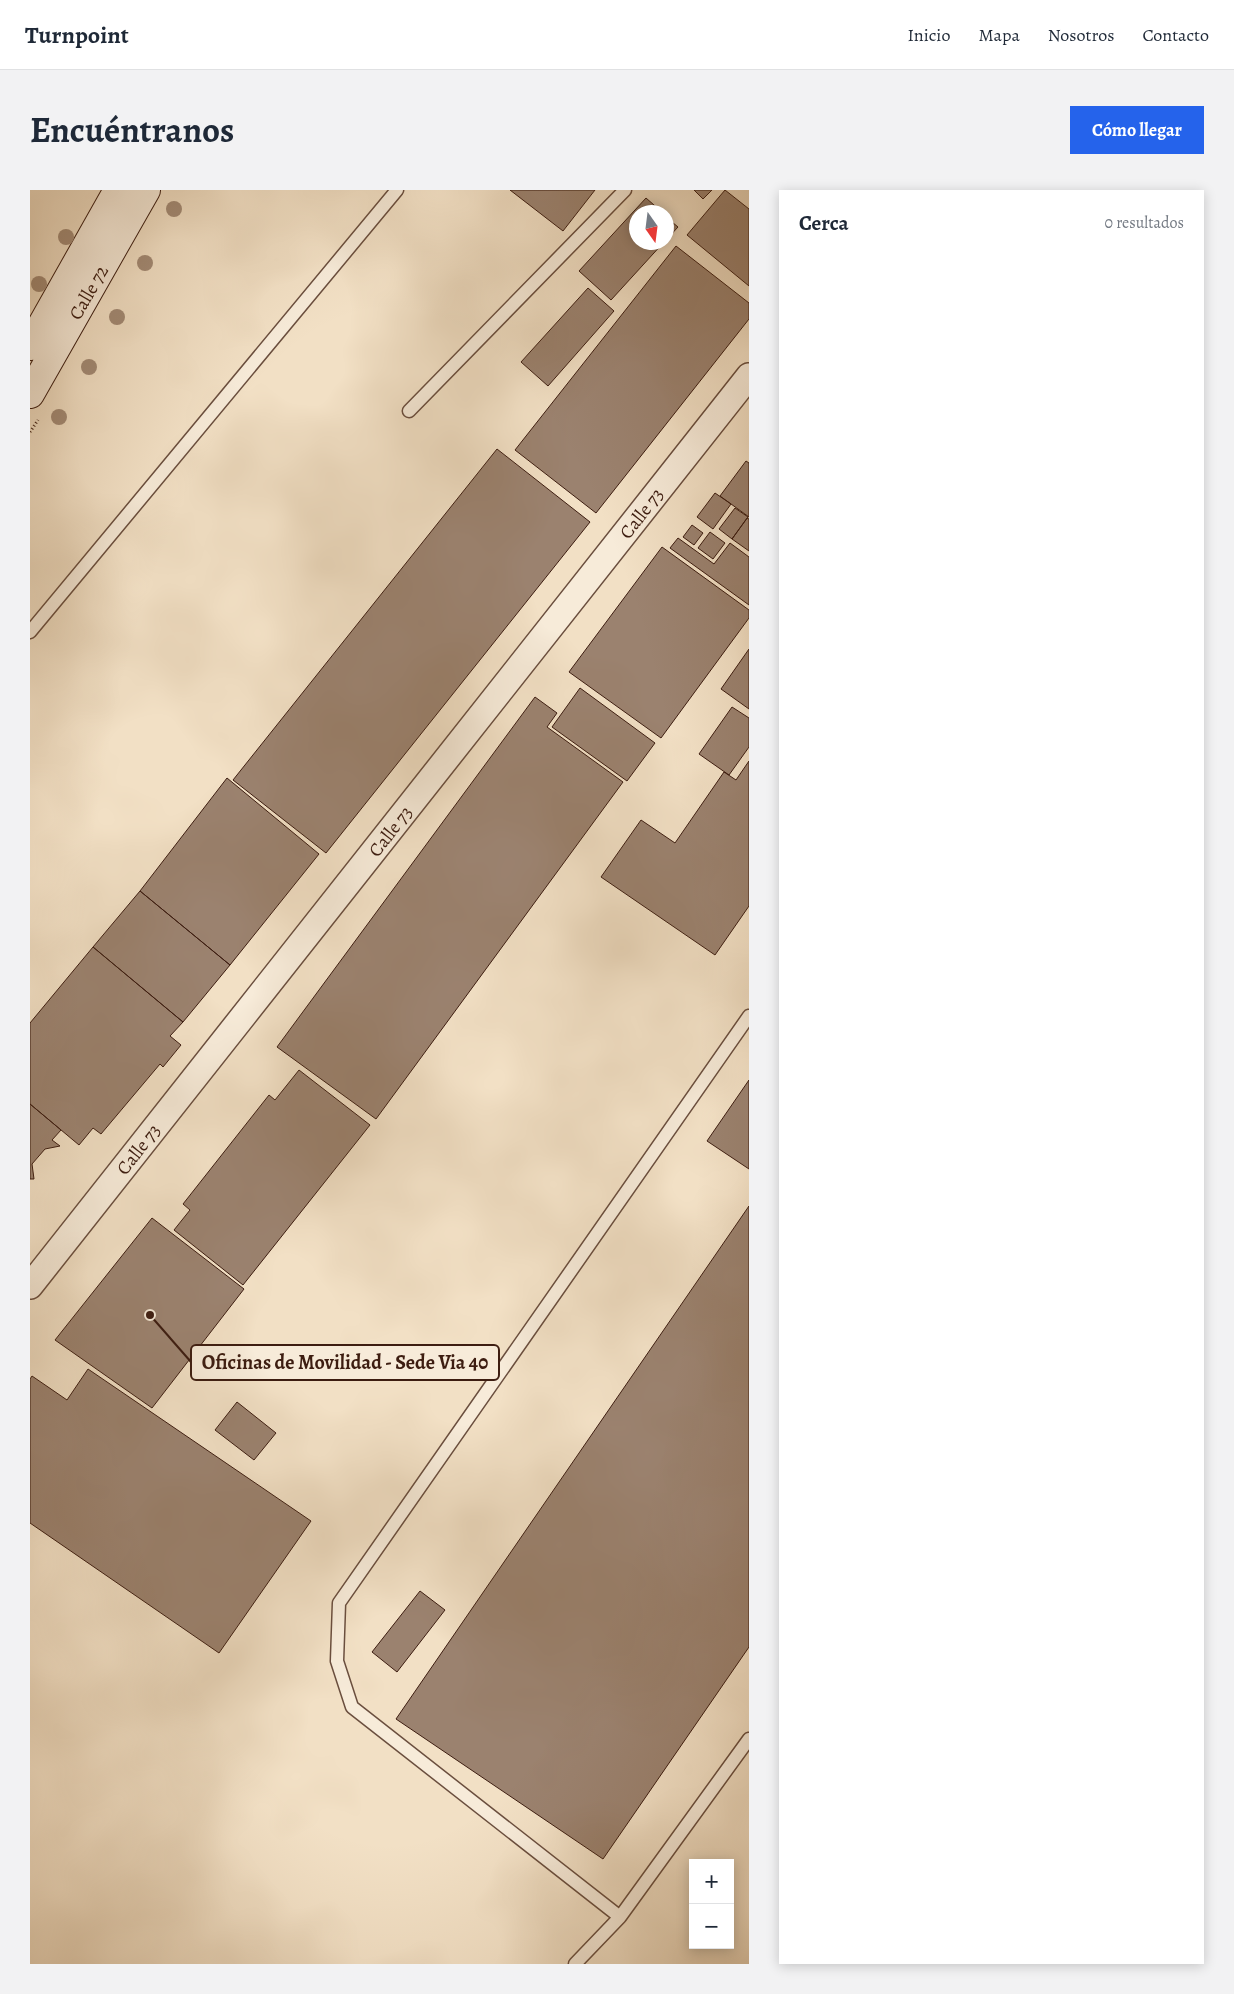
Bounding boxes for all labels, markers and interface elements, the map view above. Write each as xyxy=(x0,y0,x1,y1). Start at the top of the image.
text: Turnpoint xyxy=(25,19,129,51)
text: Inicio xyxy=(907,23,950,47)
text: Mapa xyxy=(978,23,1020,47)
text: Nosotros xyxy=(1048,23,1114,47)
text: Contacto xyxy=(1142,23,1209,47)
text: Encuéntranos xyxy=(30,106,234,154)
button: Cómo llegar xyxy=(1070,106,1204,154)
north arrow xyxy=(629,205,674,250)
text: Cerca xyxy=(799,209,849,237)
text: 0 resultados xyxy=(1104,212,1184,234)
street label: Calle 72 xyxy=(63,260,115,325)
street label: Calle 73 xyxy=(614,483,670,545)
street label: Calle 73 xyxy=(363,801,419,863)
street label: Calle 73 xyxy=(111,1119,167,1181)
callout: Oficinas de Movilidad - Sede Via 40 xyxy=(191,1345,499,1380)
text: Oficinas de Movilidad - Sede Via 40 xyxy=(202,1349,488,1376)
map controls xyxy=(689,1859,734,1949)
button: + xyxy=(689,1859,734,1904)
button: − xyxy=(689,1904,734,1949)

